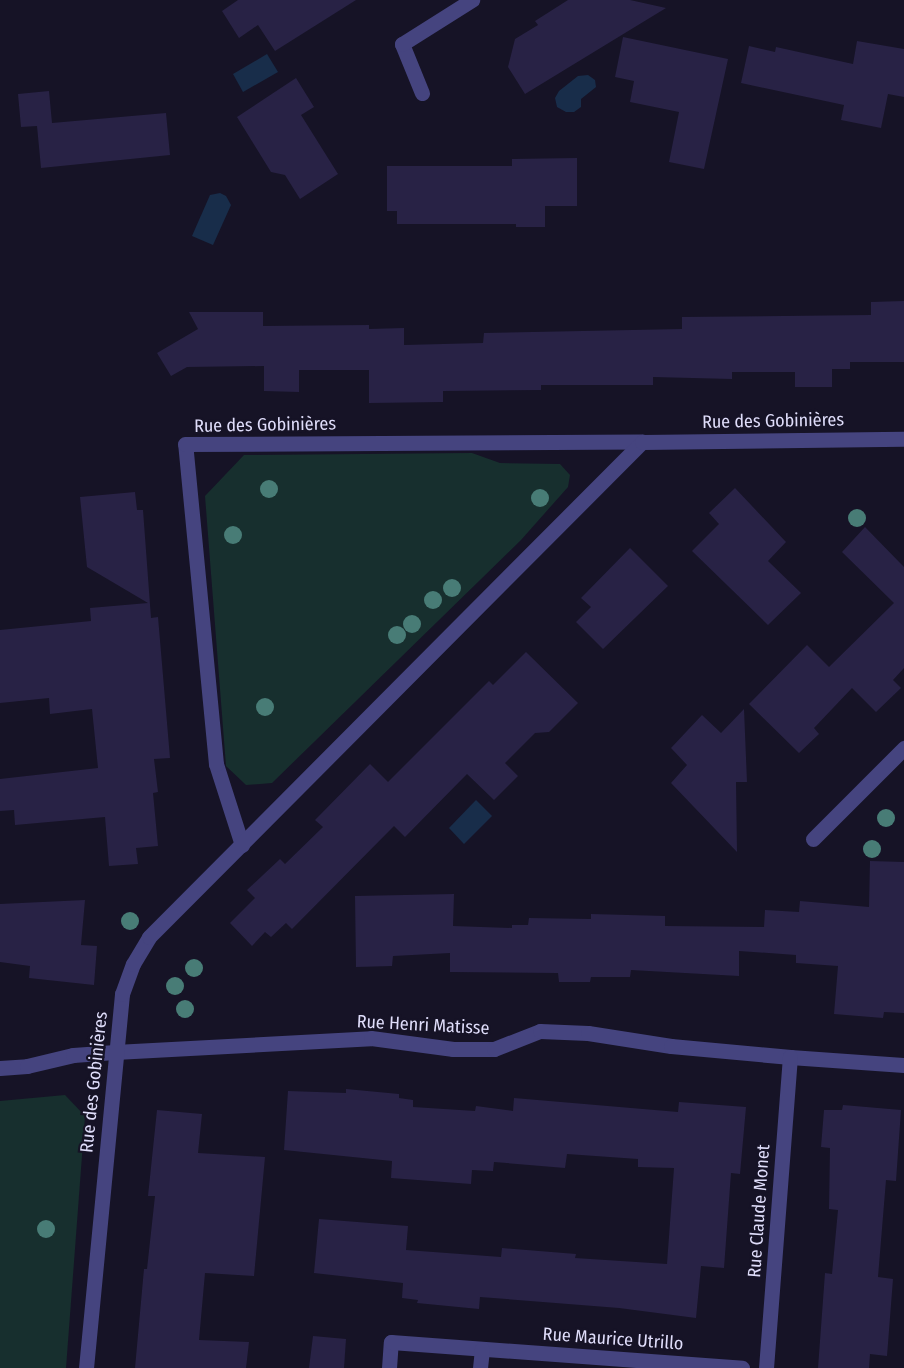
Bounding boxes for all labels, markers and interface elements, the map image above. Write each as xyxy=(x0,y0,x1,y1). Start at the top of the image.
street label: Rue des Gobinières xyxy=(702,409,844,433)
street label: Rue des Gobinières xyxy=(194,413,336,437)
street label: Rue des Gobinières xyxy=(76,1010,112,1154)
street label: Rue Henri Matisse xyxy=(356,1011,490,1039)
street label: Rue Claude Monet xyxy=(744,1144,774,1278)
street label: Rue Maurice Utrillo xyxy=(542,1323,684,1355)

